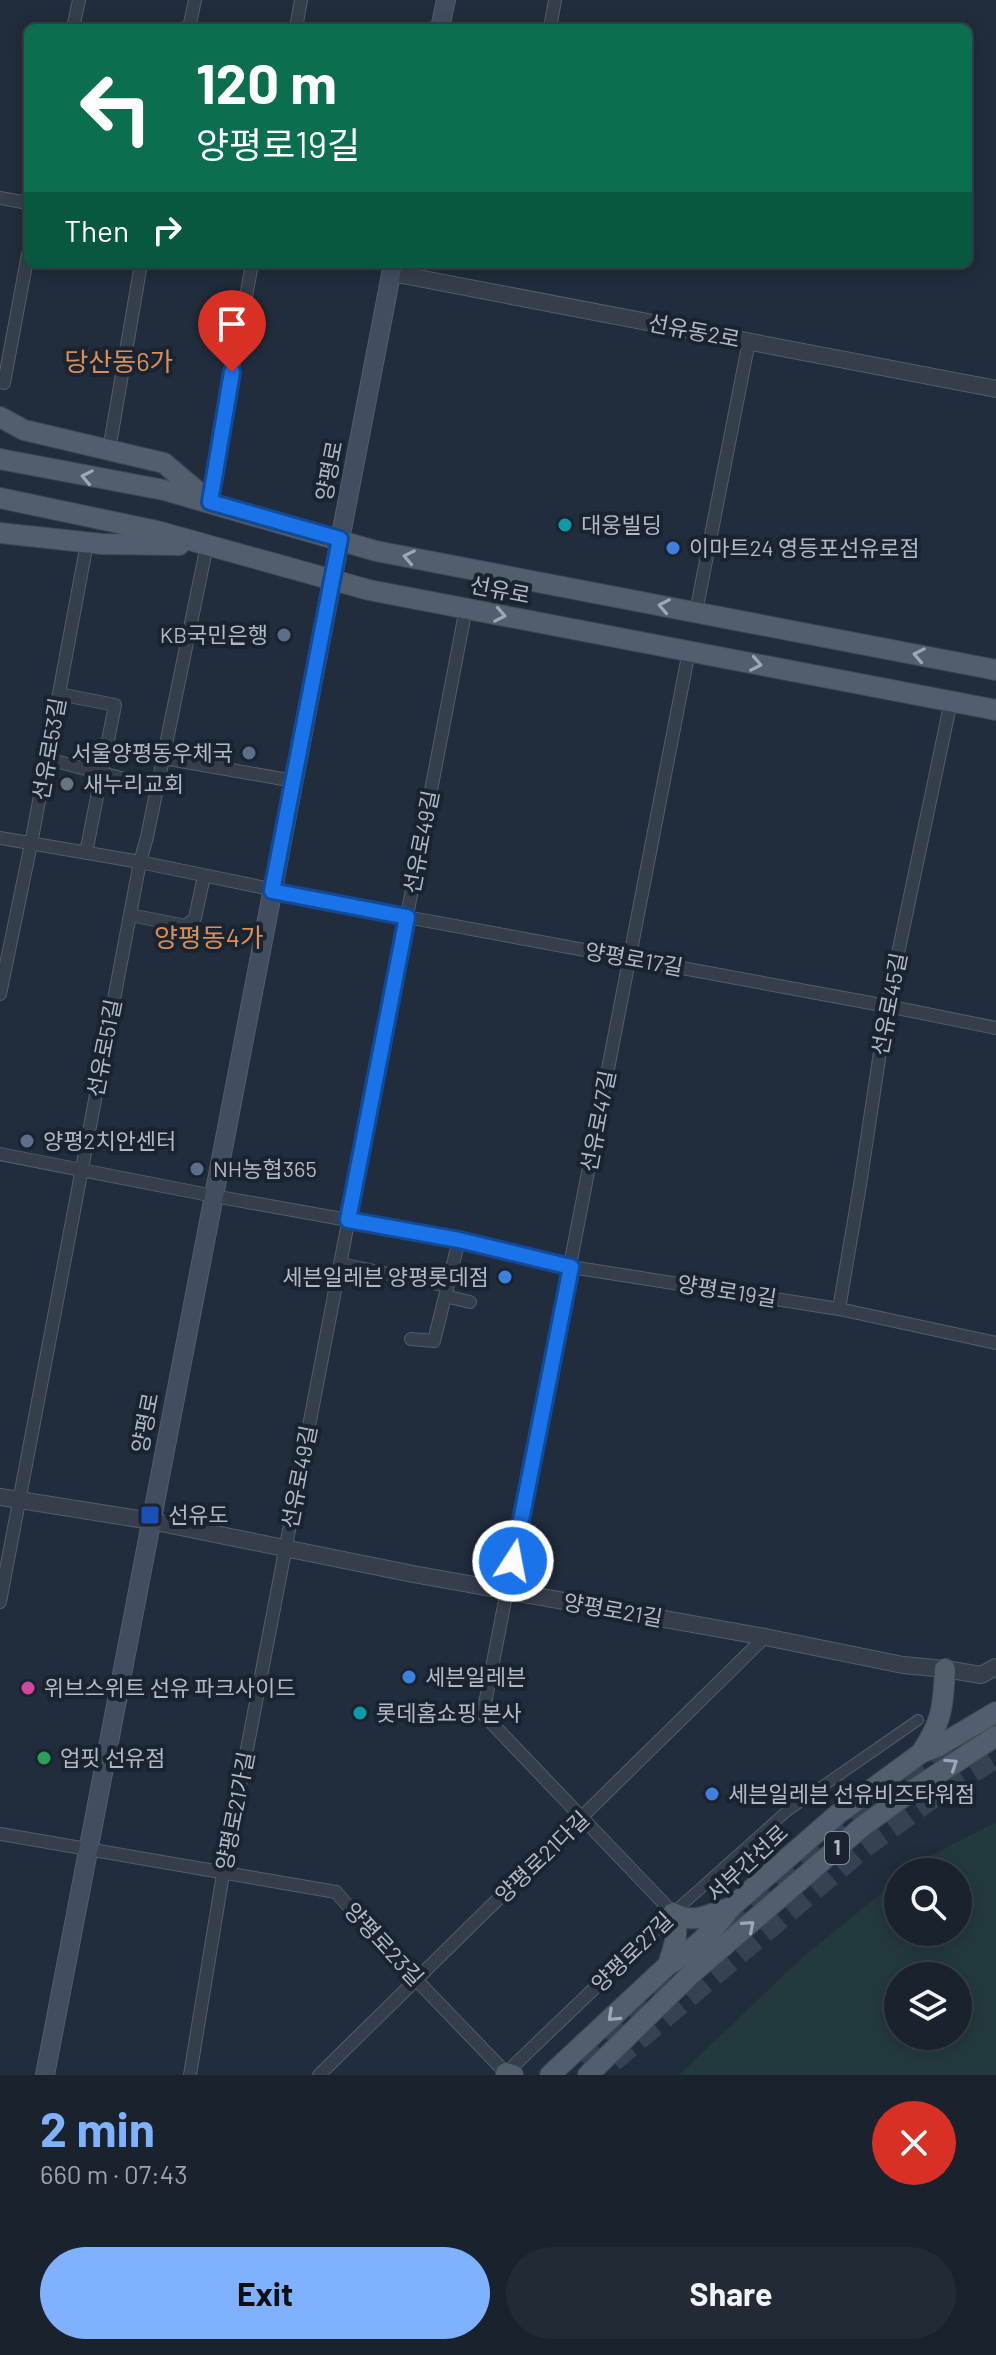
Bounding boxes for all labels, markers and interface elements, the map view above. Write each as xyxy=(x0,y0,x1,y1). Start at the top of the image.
text: 120 m xyxy=(196,48,337,115)
icon: left xyxy=(64,56,168,160)
text: 양평로19길 xyxy=(196,122,360,165)
icon: right xyxy=(145,208,189,252)
text: Then xyxy=(64,212,129,248)
pin xyxy=(198,290,266,372)
icon: arrive xyxy=(210,302,254,346)
street label: 선유동2로 xyxy=(646,308,742,352)
district label: 당산동6가 xyxy=(64,345,174,376)
street label: 양평로 xyxy=(309,439,347,503)
one-way arrow xyxy=(80,469,94,486)
place label: 대웅빌딩 xyxy=(581,511,662,537)
marker: 대웅빌딩 xyxy=(556,516,574,534)
place label: 이마트24 영등포선유로점 xyxy=(689,534,920,560)
marker: 이마트24 영등포선유로점 xyxy=(664,539,682,557)
one-way arrow xyxy=(403,549,416,566)
street label: 선유로 xyxy=(468,570,532,608)
one-way arrow xyxy=(658,598,671,615)
one-way arrow xyxy=(493,606,506,623)
place label: KB국민은행 xyxy=(160,621,268,647)
marker: KB국민은행 xyxy=(275,626,293,644)
one-way arrow xyxy=(913,647,927,664)
one-way arrow xyxy=(749,654,762,671)
street label: 선유로53길 xyxy=(26,696,70,802)
place label: 서울양평동우체국 xyxy=(71,739,233,765)
marker: 서울양평동우체국 xyxy=(240,744,258,762)
place label: 새누리교회 xyxy=(83,770,184,796)
marker: 새누리교회 xyxy=(58,775,76,793)
street label: 선유로49길 xyxy=(397,788,443,896)
district label: 양평동4가 xyxy=(154,921,264,952)
street label: 양평로17길 xyxy=(583,937,685,979)
street label: 선유로45길 xyxy=(865,950,911,1058)
street label: 선유로51길 xyxy=(81,997,125,1099)
street label: 선유로47길 xyxy=(574,1068,620,1174)
place label: 양평2치안센터 xyxy=(43,1127,176,1153)
marker: 양평2치안센터 xyxy=(18,1132,36,1150)
place label: NH농협365 xyxy=(213,1155,317,1181)
marker: NH농협365 xyxy=(188,1160,206,1178)
place label: 세븐일레븐 양평롯데점 xyxy=(282,1263,489,1289)
marker: 세븐일레븐 양평롯데점 xyxy=(496,1268,514,1286)
street label: 양평로19길 xyxy=(676,1269,779,1311)
street label: 양평로 xyxy=(125,1391,163,1455)
street label: 선유로49길 xyxy=(275,1423,321,1531)
place label: 선유도 xyxy=(168,1501,229,1527)
marker: 선유도 xyxy=(139,1504,161,1526)
position arrow xyxy=(471,1519,555,1603)
street label: 양평로21길 xyxy=(562,1588,665,1631)
place label: 세븐일레븐 xyxy=(425,1663,526,1689)
marker: 세븐일레븐 xyxy=(400,1668,418,1686)
place label: 위브스위트 선유 파크사이드 xyxy=(44,1674,296,1700)
marker: 위브스위트 선유 파크사이드 xyxy=(19,1679,37,1697)
place label: 롯데홈쇼핑 본사 xyxy=(376,1699,522,1725)
marker: 롯데홈쇼핑 본사 xyxy=(351,1704,369,1722)
place label: 업핏 선유점 xyxy=(60,1744,166,1770)
marker: 업핏 선유점 xyxy=(35,1749,53,1767)
street label: 양평로21가길 xyxy=(210,1749,258,1872)
one-way arrow xyxy=(943,1759,958,1774)
place label: 세븐일레븐 선유비즈타워점 xyxy=(728,1780,975,1806)
marker: 세븐일레븐 선유비즈타워점 xyxy=(703,1785,721,1803)
street label: 양평로21다길 xyxy=(489,1805,594,1907)
street label: 서부간선로 xyxy=(700,1818,792,1906)
road number: 1 xyxy=(825,1832,849,1864)
map controls xyxy=(884,1858,972,2050)
button: search xyxy=(884,1858,972,1946)
street label: 양평로23길 xyxy=(340,1896,430,1990)
street label: 양평로27길 xyxy=(585,1906,677,1996)
one-way arrow xyxy=(739,1921,754,1935)
button: layers xyxy=(884,1962,972,2050)
one-way arrow xyxy=(608,2007,622,2022)
text: 2 min xyxy=(40,2099,155,2157)
button: close xyxy=(872,2101,956,2185)
text: 660 m · 07:43 xyxy=(40,2158,188,2189)
button: Exit xyxy=(40,2247,490,2339)
button: Share xyxy=(506,2247,956,2339)

